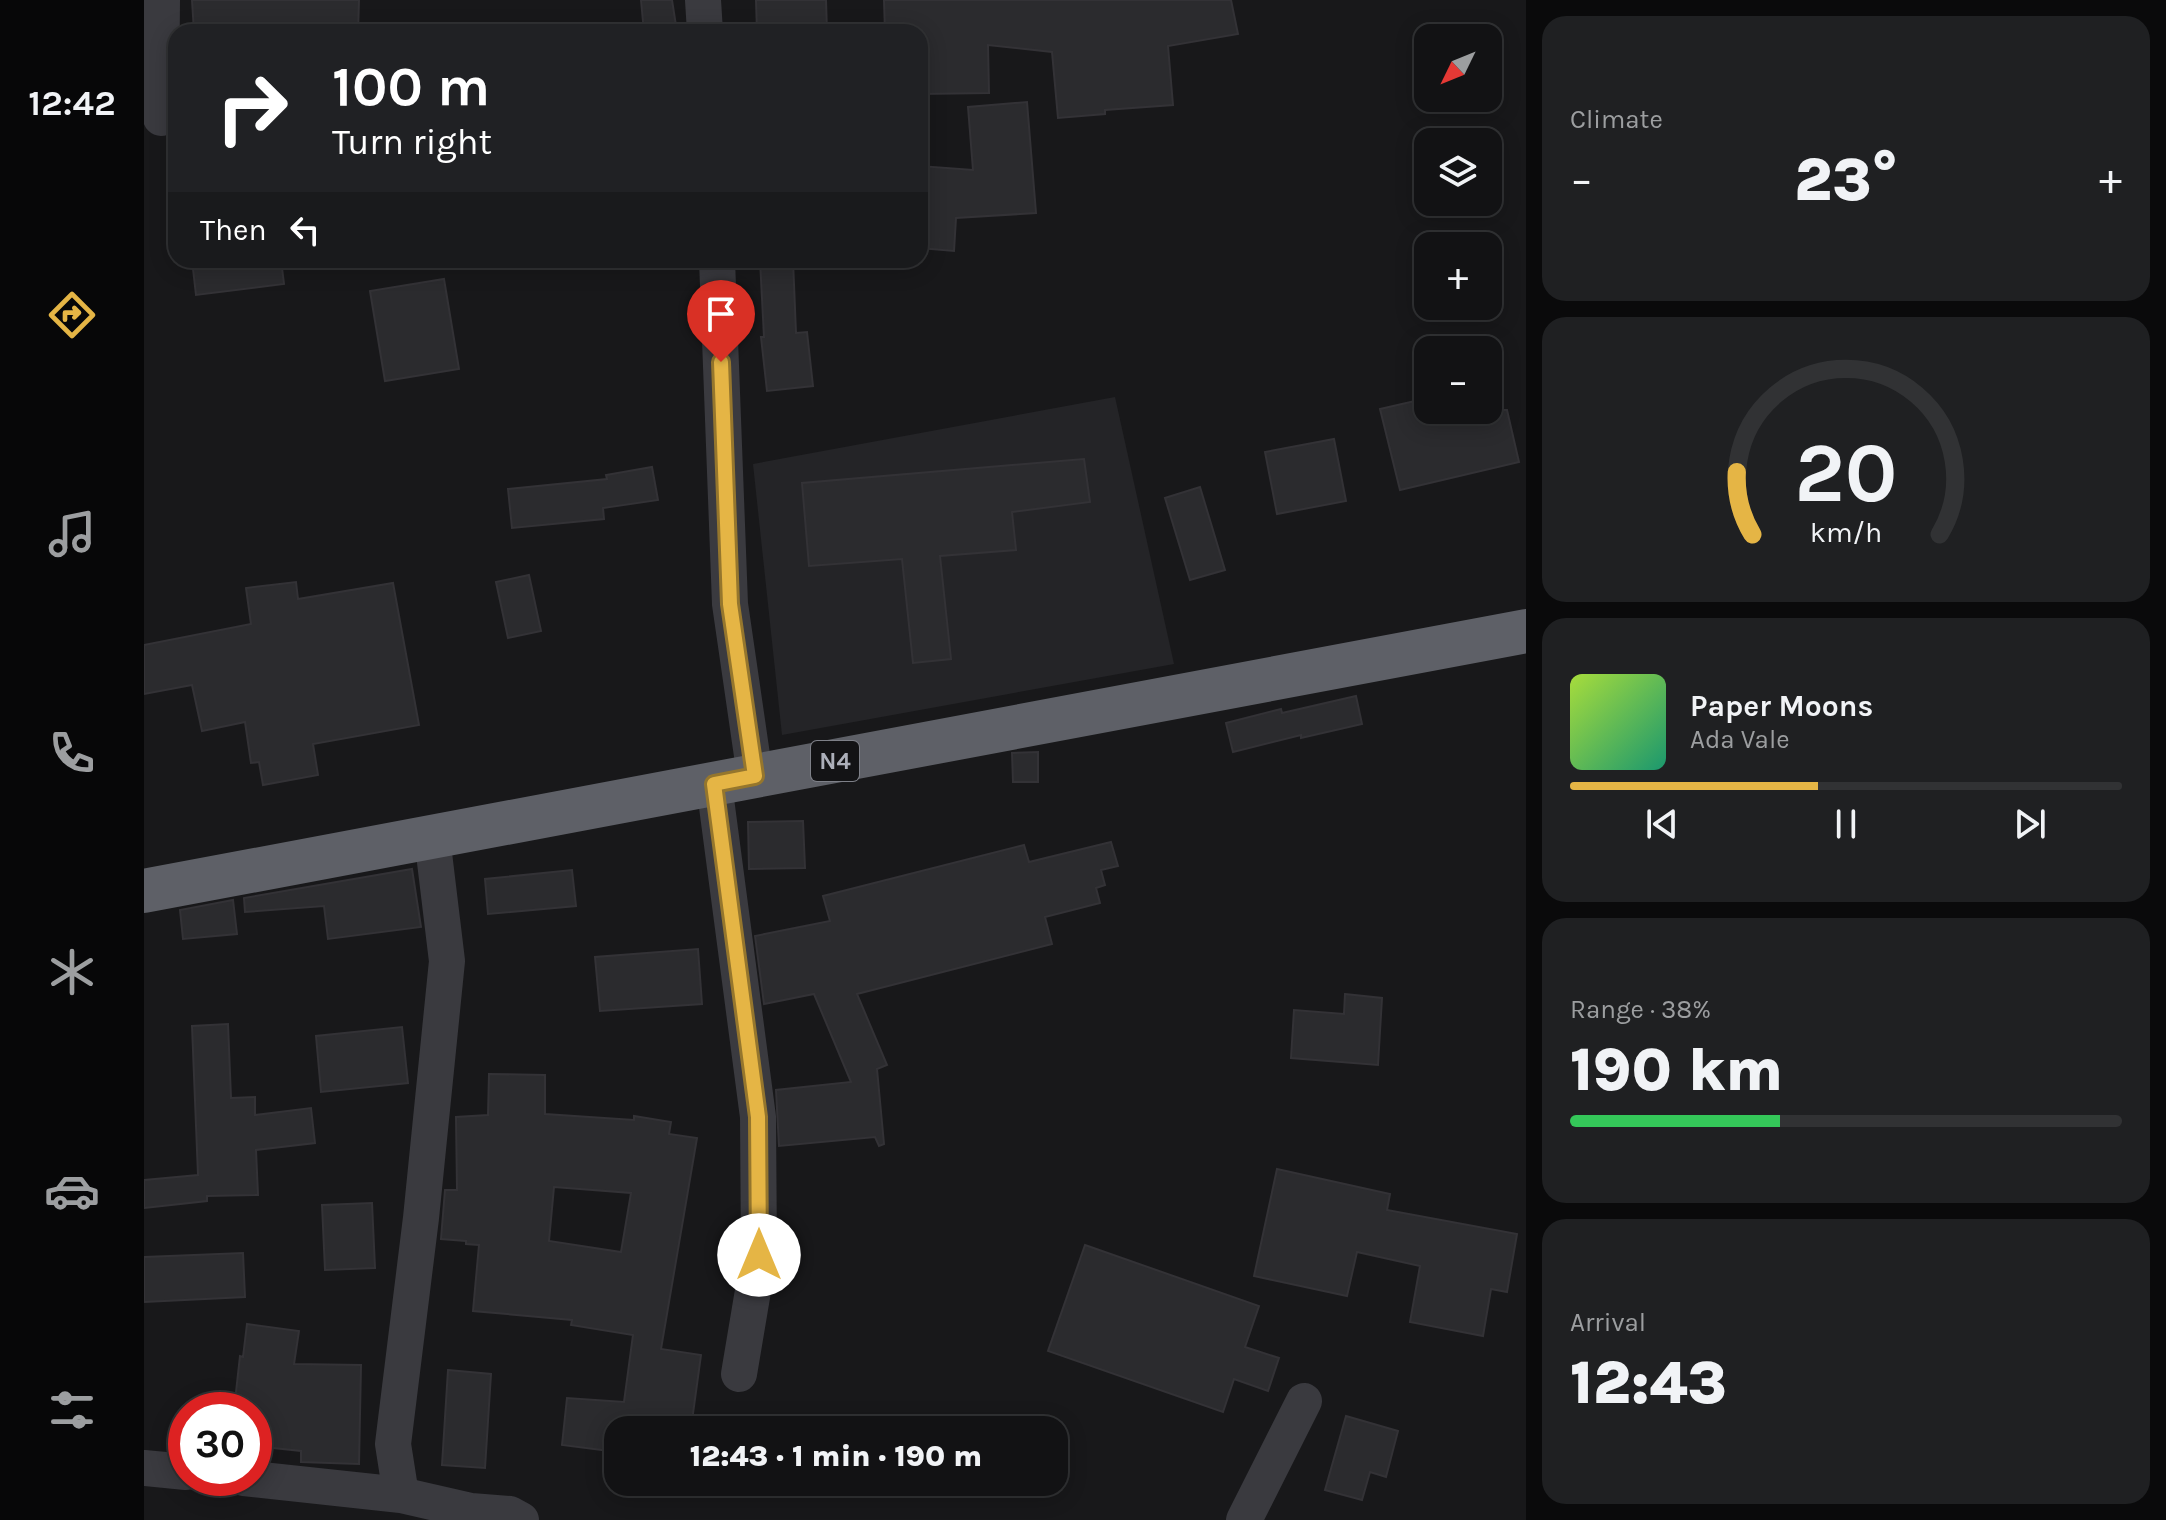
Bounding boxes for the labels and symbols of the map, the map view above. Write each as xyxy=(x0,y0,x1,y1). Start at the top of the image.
north arrow xyxy=(1414,24,1502,112)
pin xyxy=(687,280,755,362)
road number: N4 xyxy=(811,741,859,781)
position arrow xyxy=(717,1213,801,1297)
speed limit sign: 30 xyxy=(168,1392,272,1496)

